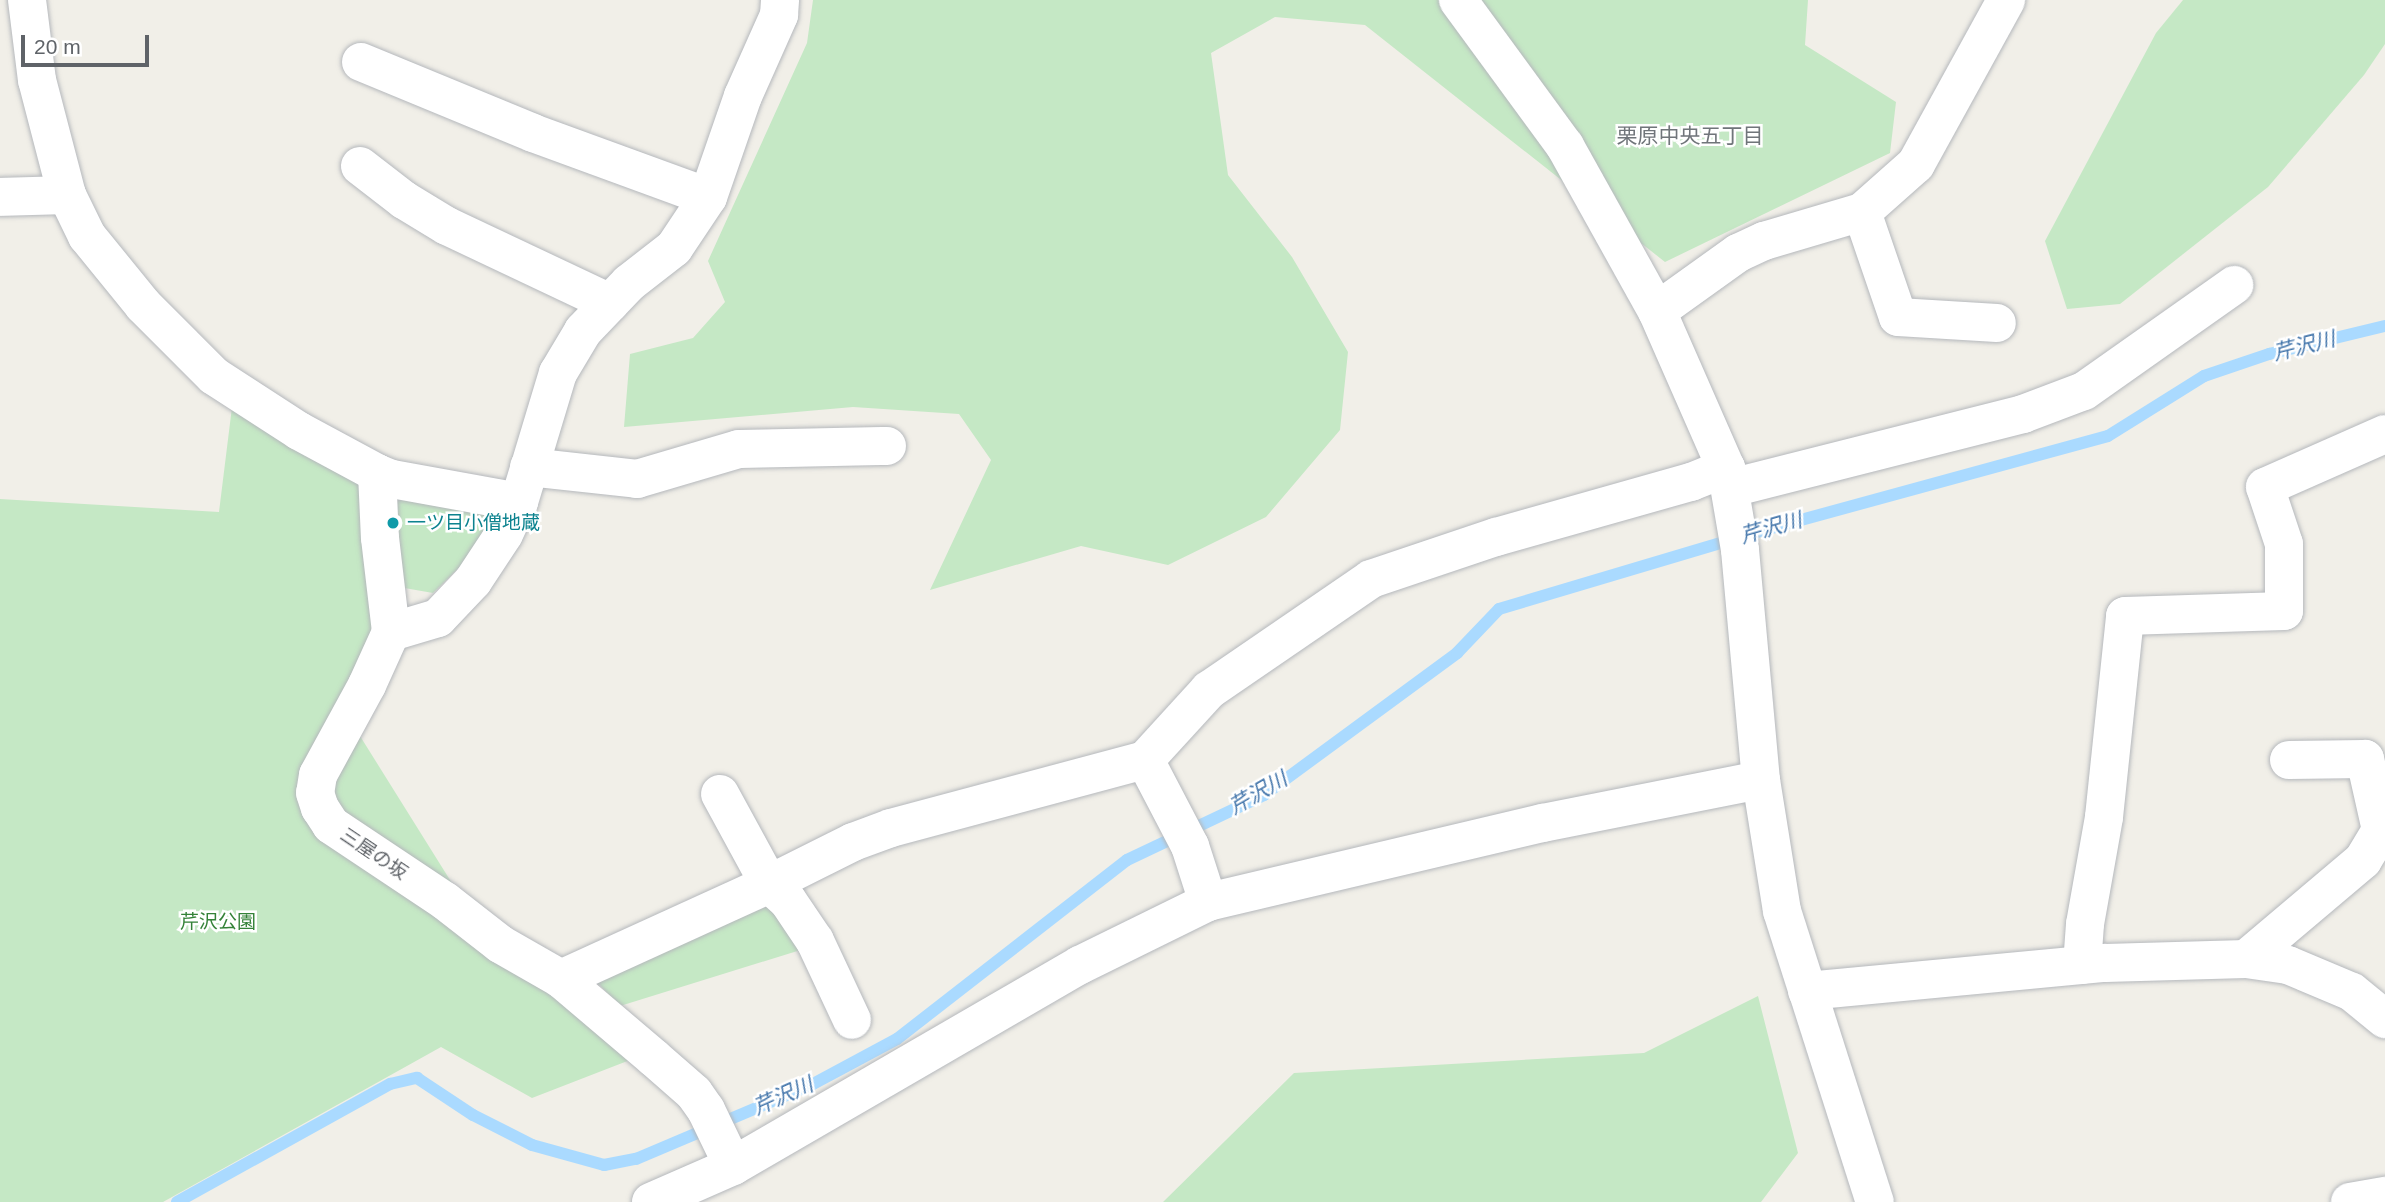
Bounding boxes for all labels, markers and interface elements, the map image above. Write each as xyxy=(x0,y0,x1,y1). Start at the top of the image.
scale bar xyxy=(24,21,152,65)
text: 20 m xyxy=(34,35,81,58)
district label: 栗原中央五丁目 xyxy=(1617,123,1763,149)
water label: 芹沢川 xyxy=(2270,326,2338,366)
water label: 芹沢川 xyxy=(1737,507,1805,549)
place label: 一ツ目小僧地蔵 xyxy=(407,512,540,534)
marker: 一ツ目小僧地蔵 xyxy=(385,515,401,531)
water label: 芹沢川 xyxy=(1224,766,1292,820)
street label: 三屋の坂 xyxy=(336,823,412,885)
park label: 芹沢公園 xyxy=(180,911,256,933)
water label: 芹沢川 xyxy=(749,1072,817,1120)

